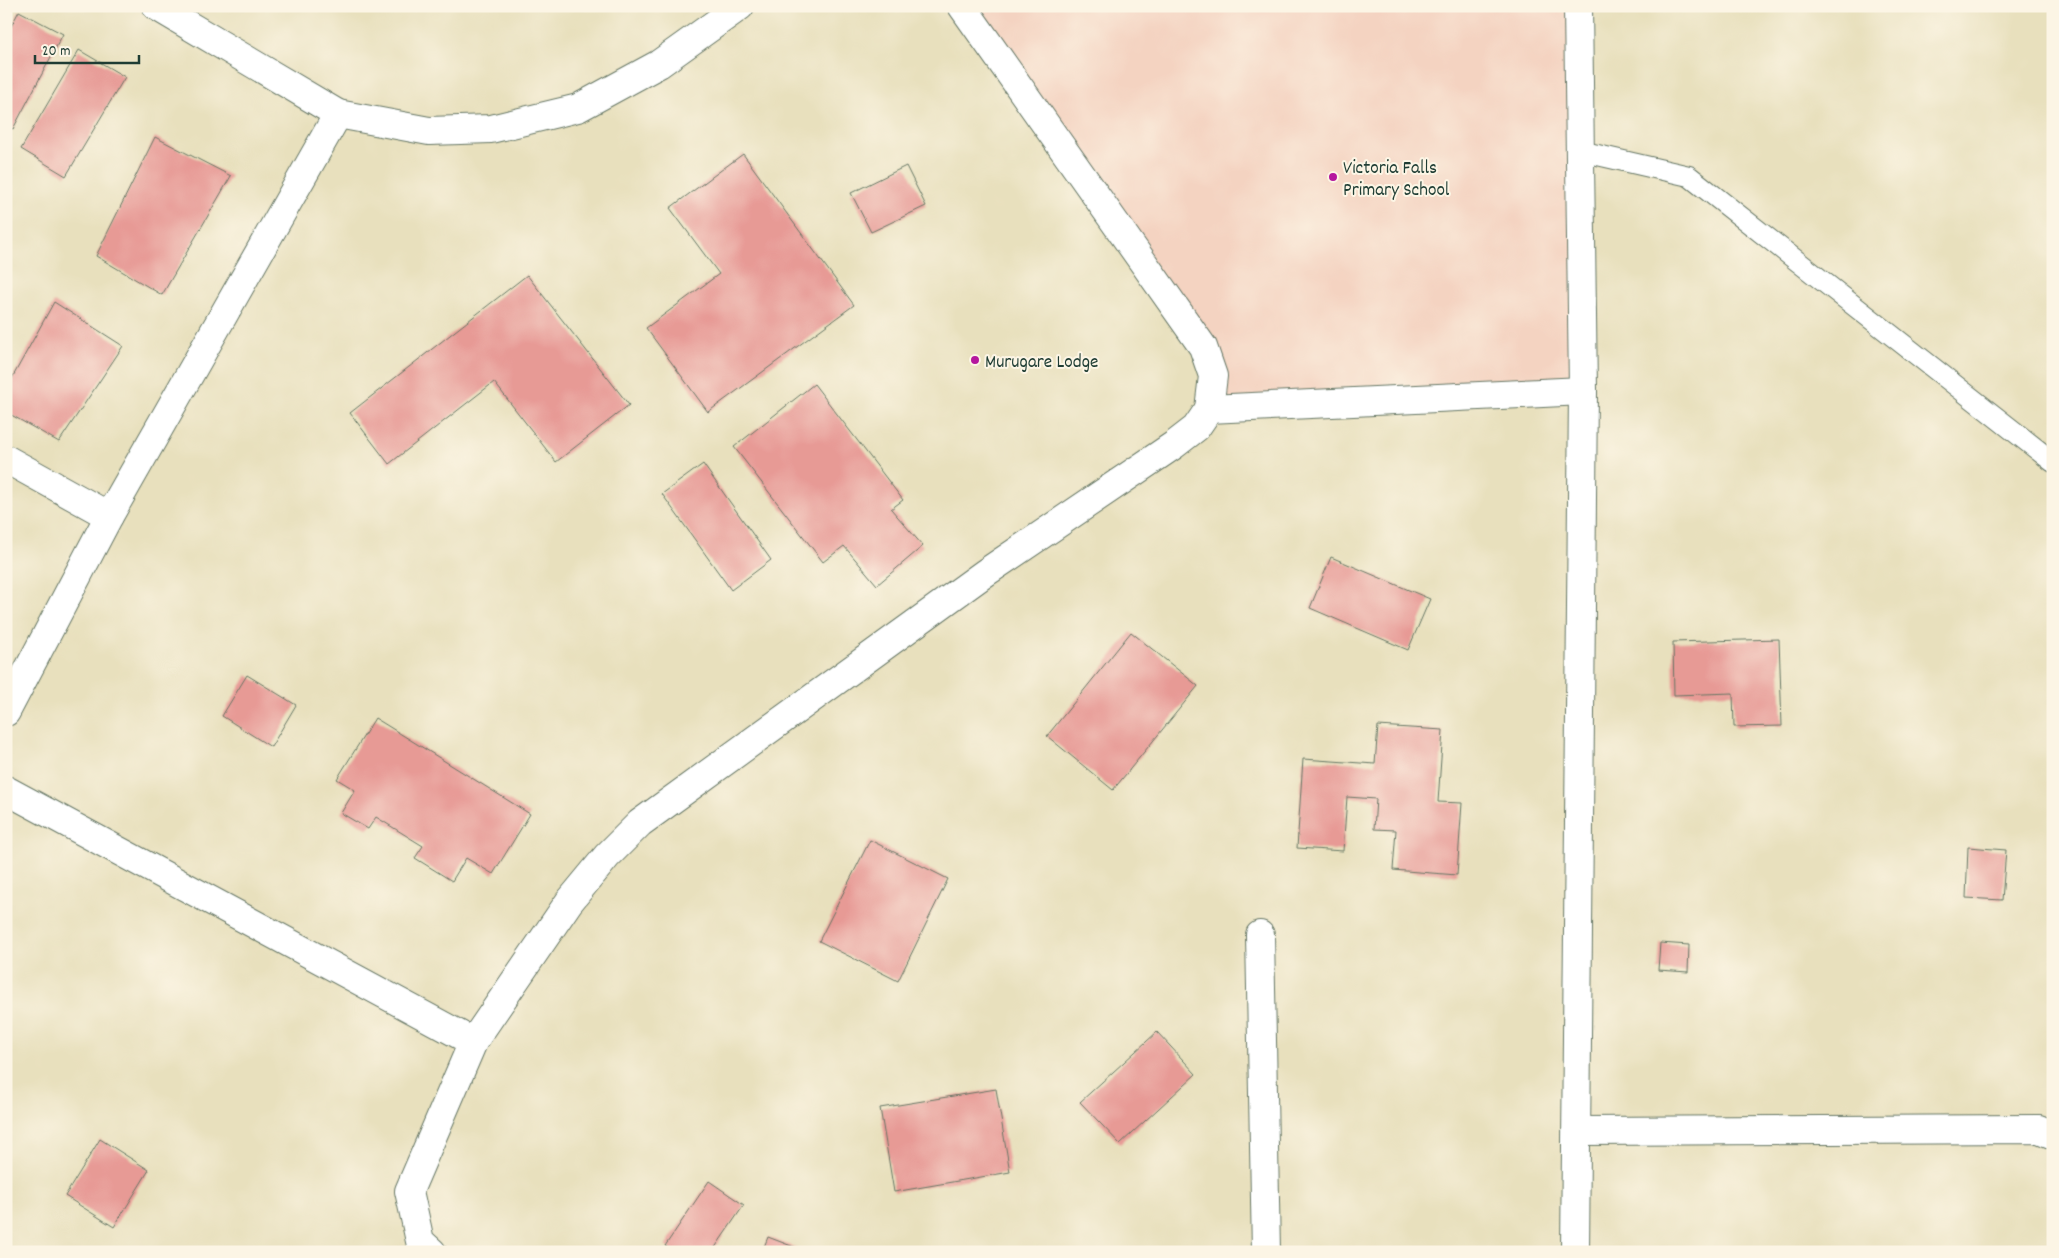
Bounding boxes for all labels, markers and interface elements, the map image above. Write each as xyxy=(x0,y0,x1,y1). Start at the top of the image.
scale bar xyxy=(35,32,139,64)
text: 20 m xyxy=(42,41,70,63)
place label: Victoria Falls Primary School xyxy=(1343,156,1450,205)
marker: Victoria Falls Primary School xyxy=(1327,171,1339,183)
place label: Murugare Lodge xyxy=(985,350,1098,377)
marker: Murugare Lodge xyxy=(969,354,981,366)

